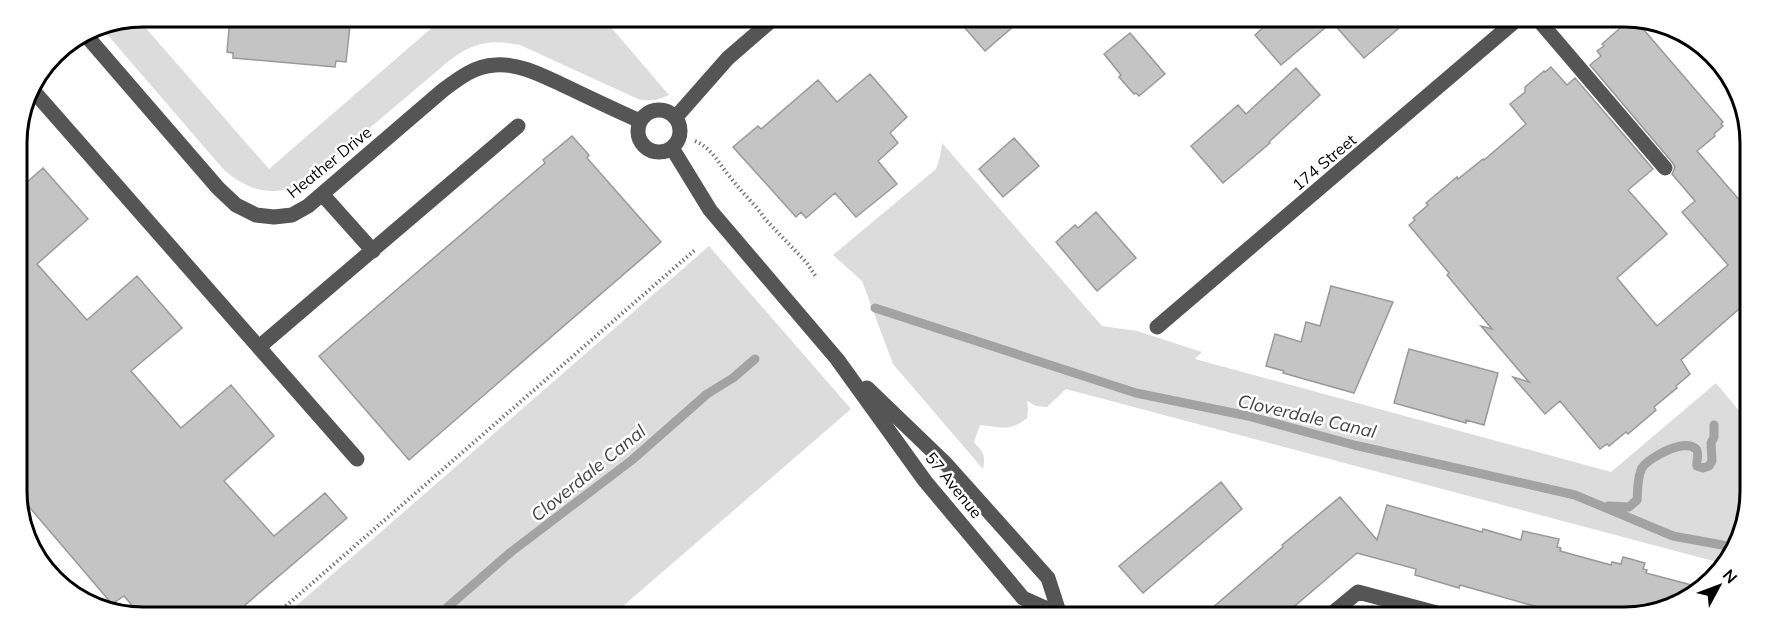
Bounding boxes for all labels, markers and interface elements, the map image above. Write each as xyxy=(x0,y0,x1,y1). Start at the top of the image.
street label: Heather Drive xyxy=(283,122,375,202)
street label: 174 Street xyxy=(1288,129,1360,194)
water label: Cloverdale Canal xyxy=(1236,389,1379,443)
water label: Cloverdale Canal xyxy=(526,419,651,526)
street label: 57 Avenue xyxy=(921,448,987,522)
north arrow xyxy=(1689,556,1749,616)
text: N xyxy=(1719,565,1742,587)

